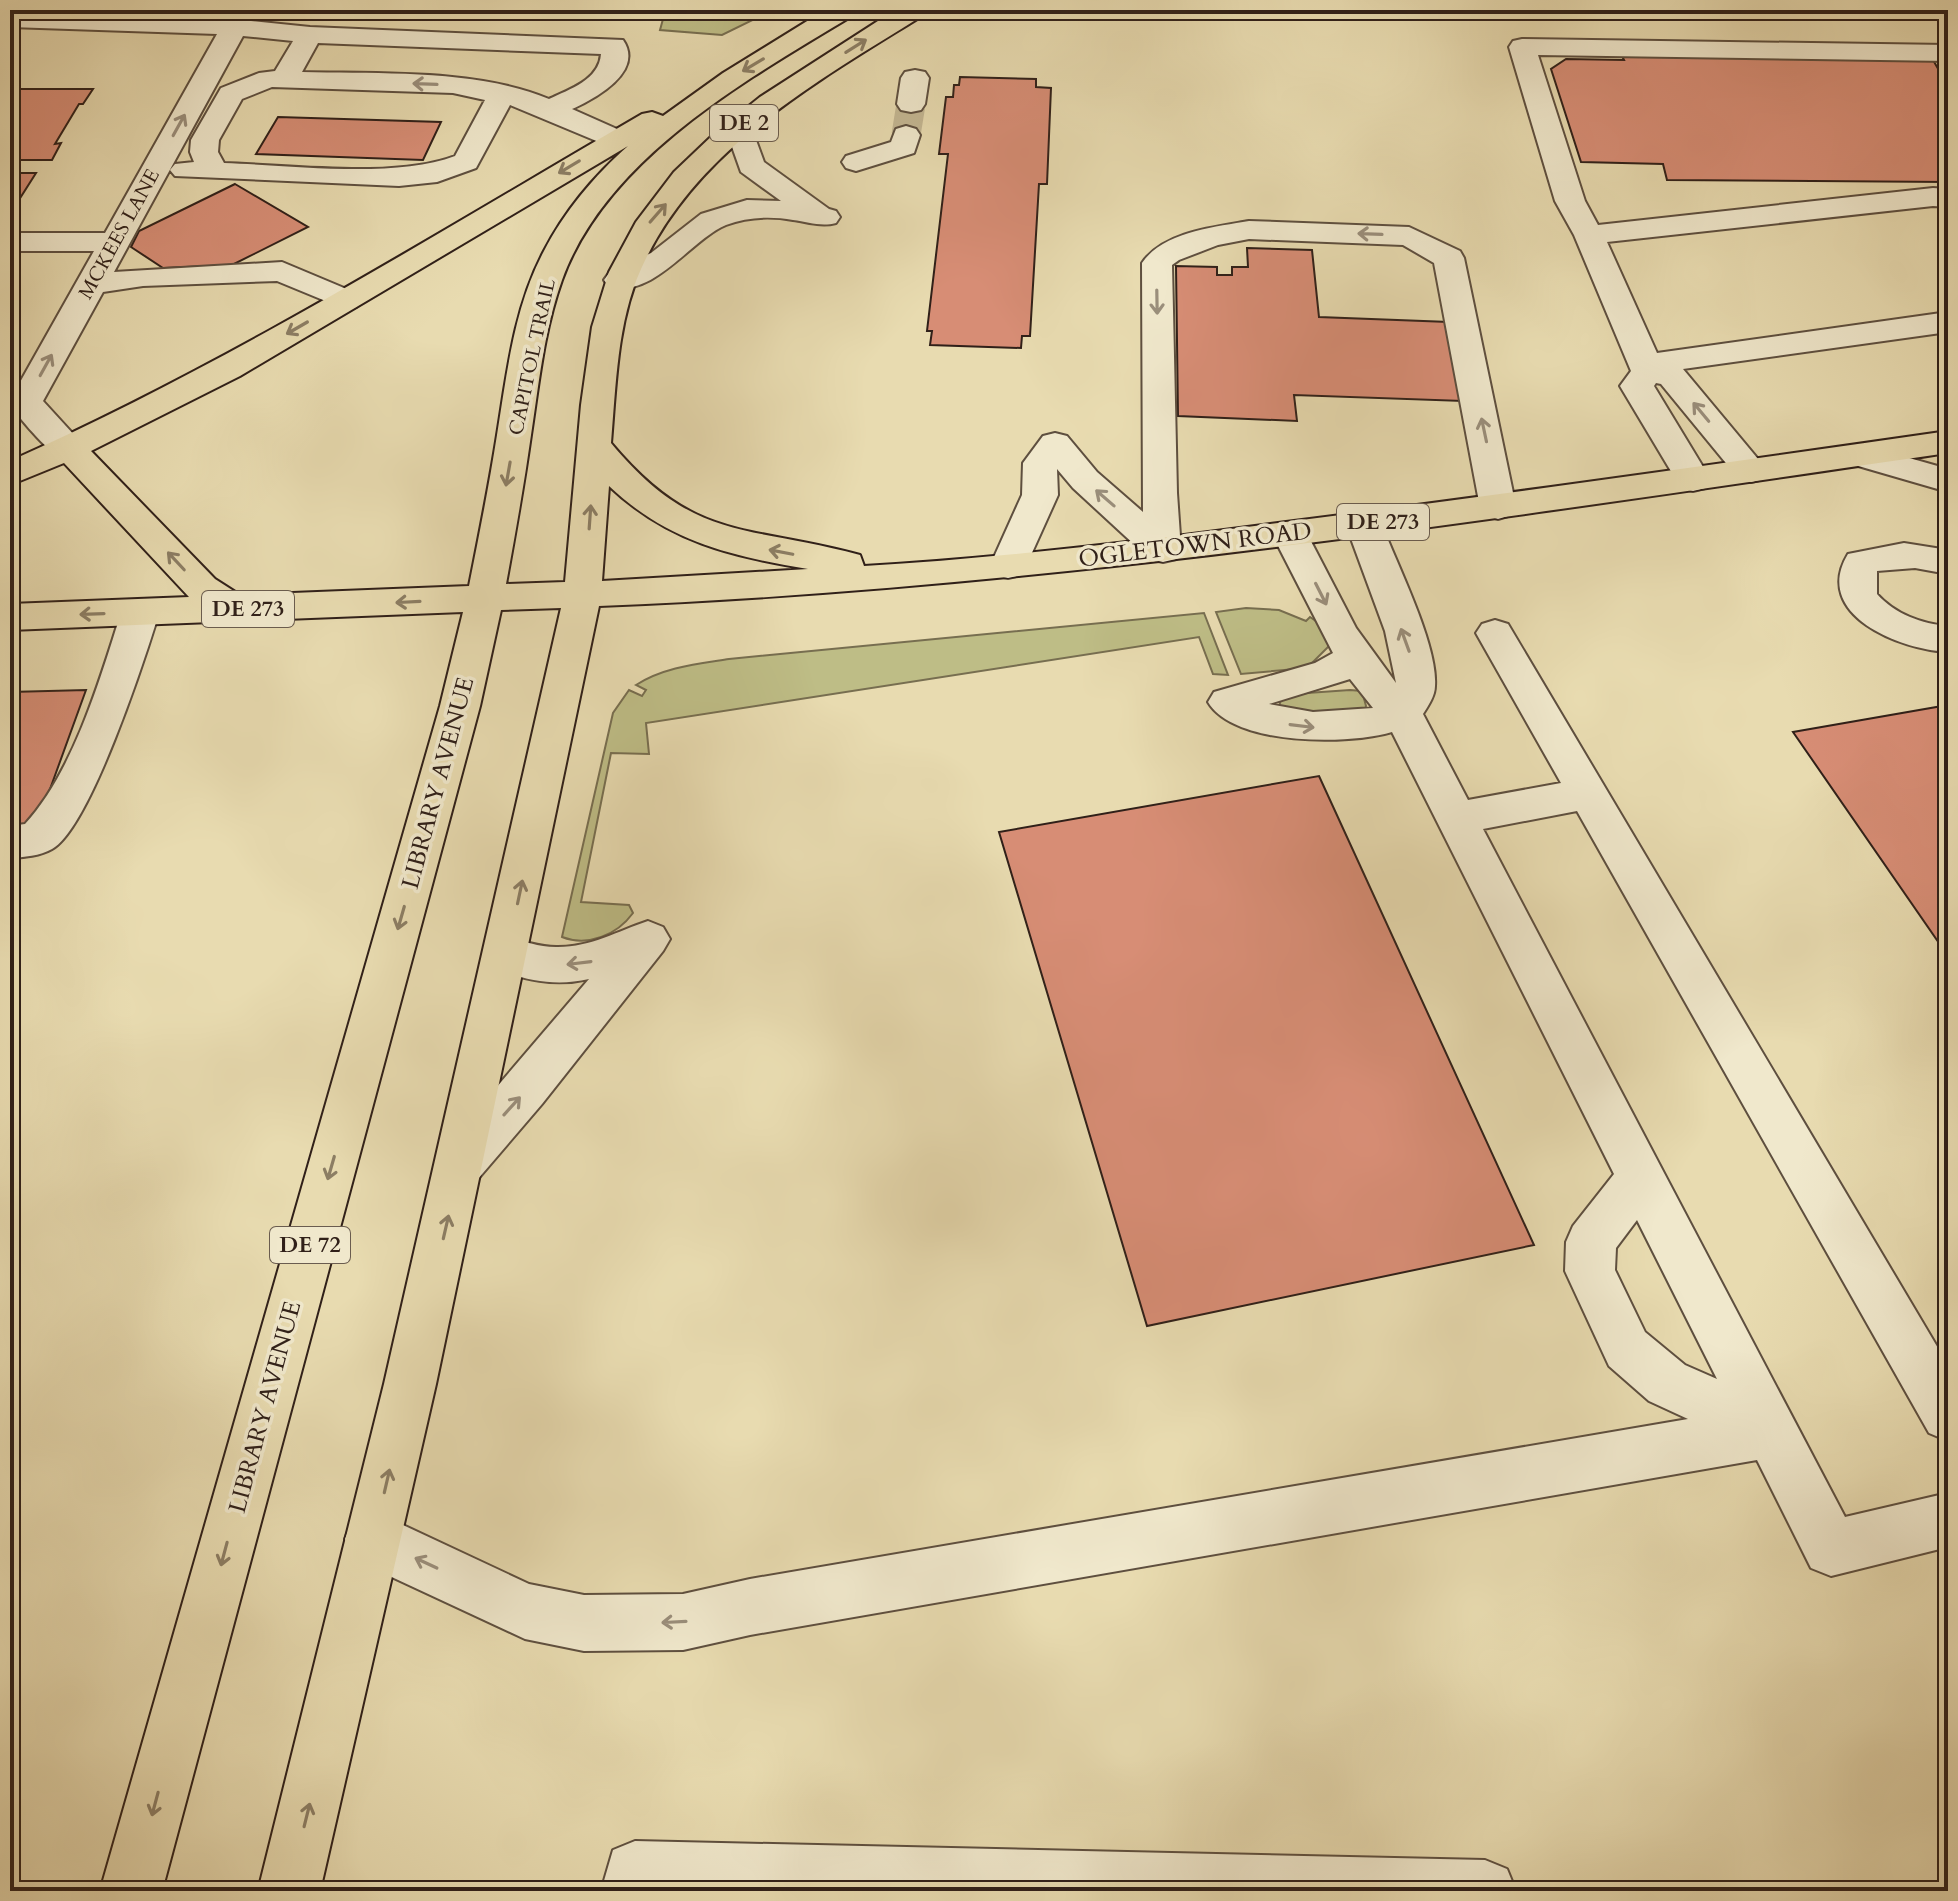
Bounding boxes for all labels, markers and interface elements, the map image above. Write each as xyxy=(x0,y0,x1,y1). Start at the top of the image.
one-way arrow xyxy=(844,38,866,55)
one-way arrow xyxy=(742,57,765,73)
one-way arrow xyxy=(412,76,439,91)
road number: DE 2 xyxy=(710,105,778,141)
one-way arrow xyxy=(171,114,187,137)
one-way arrow xyxy=(558,159,581,175)
street label: MCKEES LANE xyxy=(72,164,166,304)
one-way arrow xyxy=(649,203,667,223)
one-way arrow xyxy=(1357,227,1384,242)
street label: CAPITOL TRAIL xyxy=(502,275,562,438)
one-way arrow xyxy=(1149,288,1164,315)
one-way arrow xyxy=(286,320,309,336)
one-way arrow xyxy=(38,354,54,378)
one-way arrow xyxy=(1692,402,1709,423)
one-way arrow xyxy=(1476,418,1491,444)
one-way arrow xyxy=(500,461,515,486)
one-way arrow xyxy=(1095,489,1115,507)
one-way arrow xyxy=(583,504,598,531)
road number: DE 273 xyxy=(1337,504,1429,540)
street label: OGLETOWN ROAD xyxy=(1076,514,1314,576)
one-way arrow xyxy=(768,543,794,558)
one-way arrow xyxy=(166,551,185,571)
one-way arrow xyxy=(1314,582,1329,605)
road number: DE 273 xyxy=(202,591,294,627)
one-way arrow xyxy=(395,595,422,610)
one-way arrow xyxy=(79,607,106,622)
one-way arrow xyxy=(1397,628,1411,653)
street label: LIBRARY AVENUE xyxy=(394,673,482,893)
one-way arrow xyxy=(1288,718,1315,733)
one-way arrow xyxy=(513,879,528,905)
one-way arrow xyxy=(392,904,407,930)
one-way arrow xyxy=(567,956,592,971)
one-way arrow xyxy=(503,1097,521,1117)
one-way arrow xyxy=(323,1155,338,1181)
one-way arrow xyxy=(439,1215,454,1241)
road number: DE 72 xyxy=(270,1227,350,1263)
street label: LIBRARY AVENUE xyxy=(221,1297,309,1517)
one-way arrow xyxy=(381,1468,396,1494)
one-way arrow xyxy=(216,1540,231,1566)
one-way arrow xyxy=(414,1555,438,1570)
one-way arrow xyxy=(661,1615,688,1630)
one-way arrow xyxy=(147,1791,162,1817)
one-way arrow xyxy=(300,1803,315,1829)

